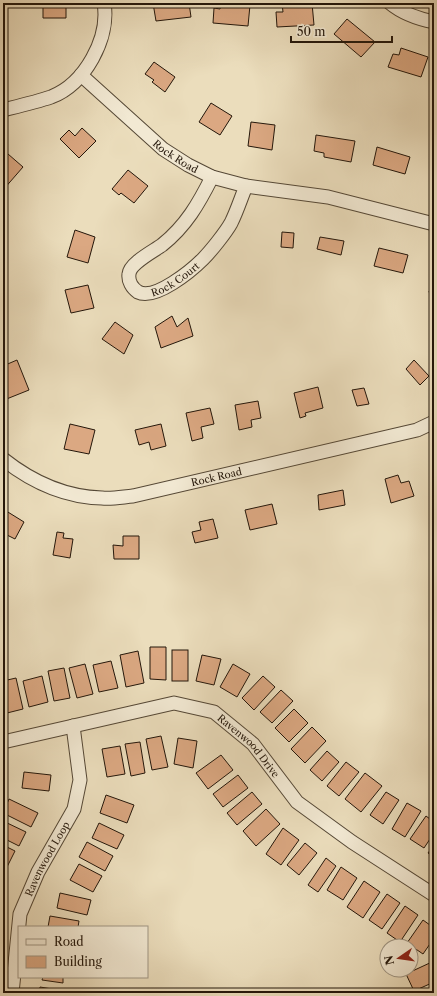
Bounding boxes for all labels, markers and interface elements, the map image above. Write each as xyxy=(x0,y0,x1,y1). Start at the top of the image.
scale bar xyxy=(291,18,392,44)
text: 50 m xyxy=(297,24,326,39)
street label: Rock Road xyxy=(150,137,200,176)
street label: Rock Court xyxy=(149,259,202,300)
street label: Rock Road xyxy=(190,465,243,489)
street label: Ravenwood Drive xyxy=(215,711,282,781)
street label: Ravenwood Loop xyxy=(22,819,73,898)
legend xyxy=(18,926,148,978)
text: Road xyxy=(54,934,84,949)
north arrow xyxy=(379,938,419,978)
text: Building xyxy=(54,954,102,969)
text: N xyxy=(381,954,397,966)

